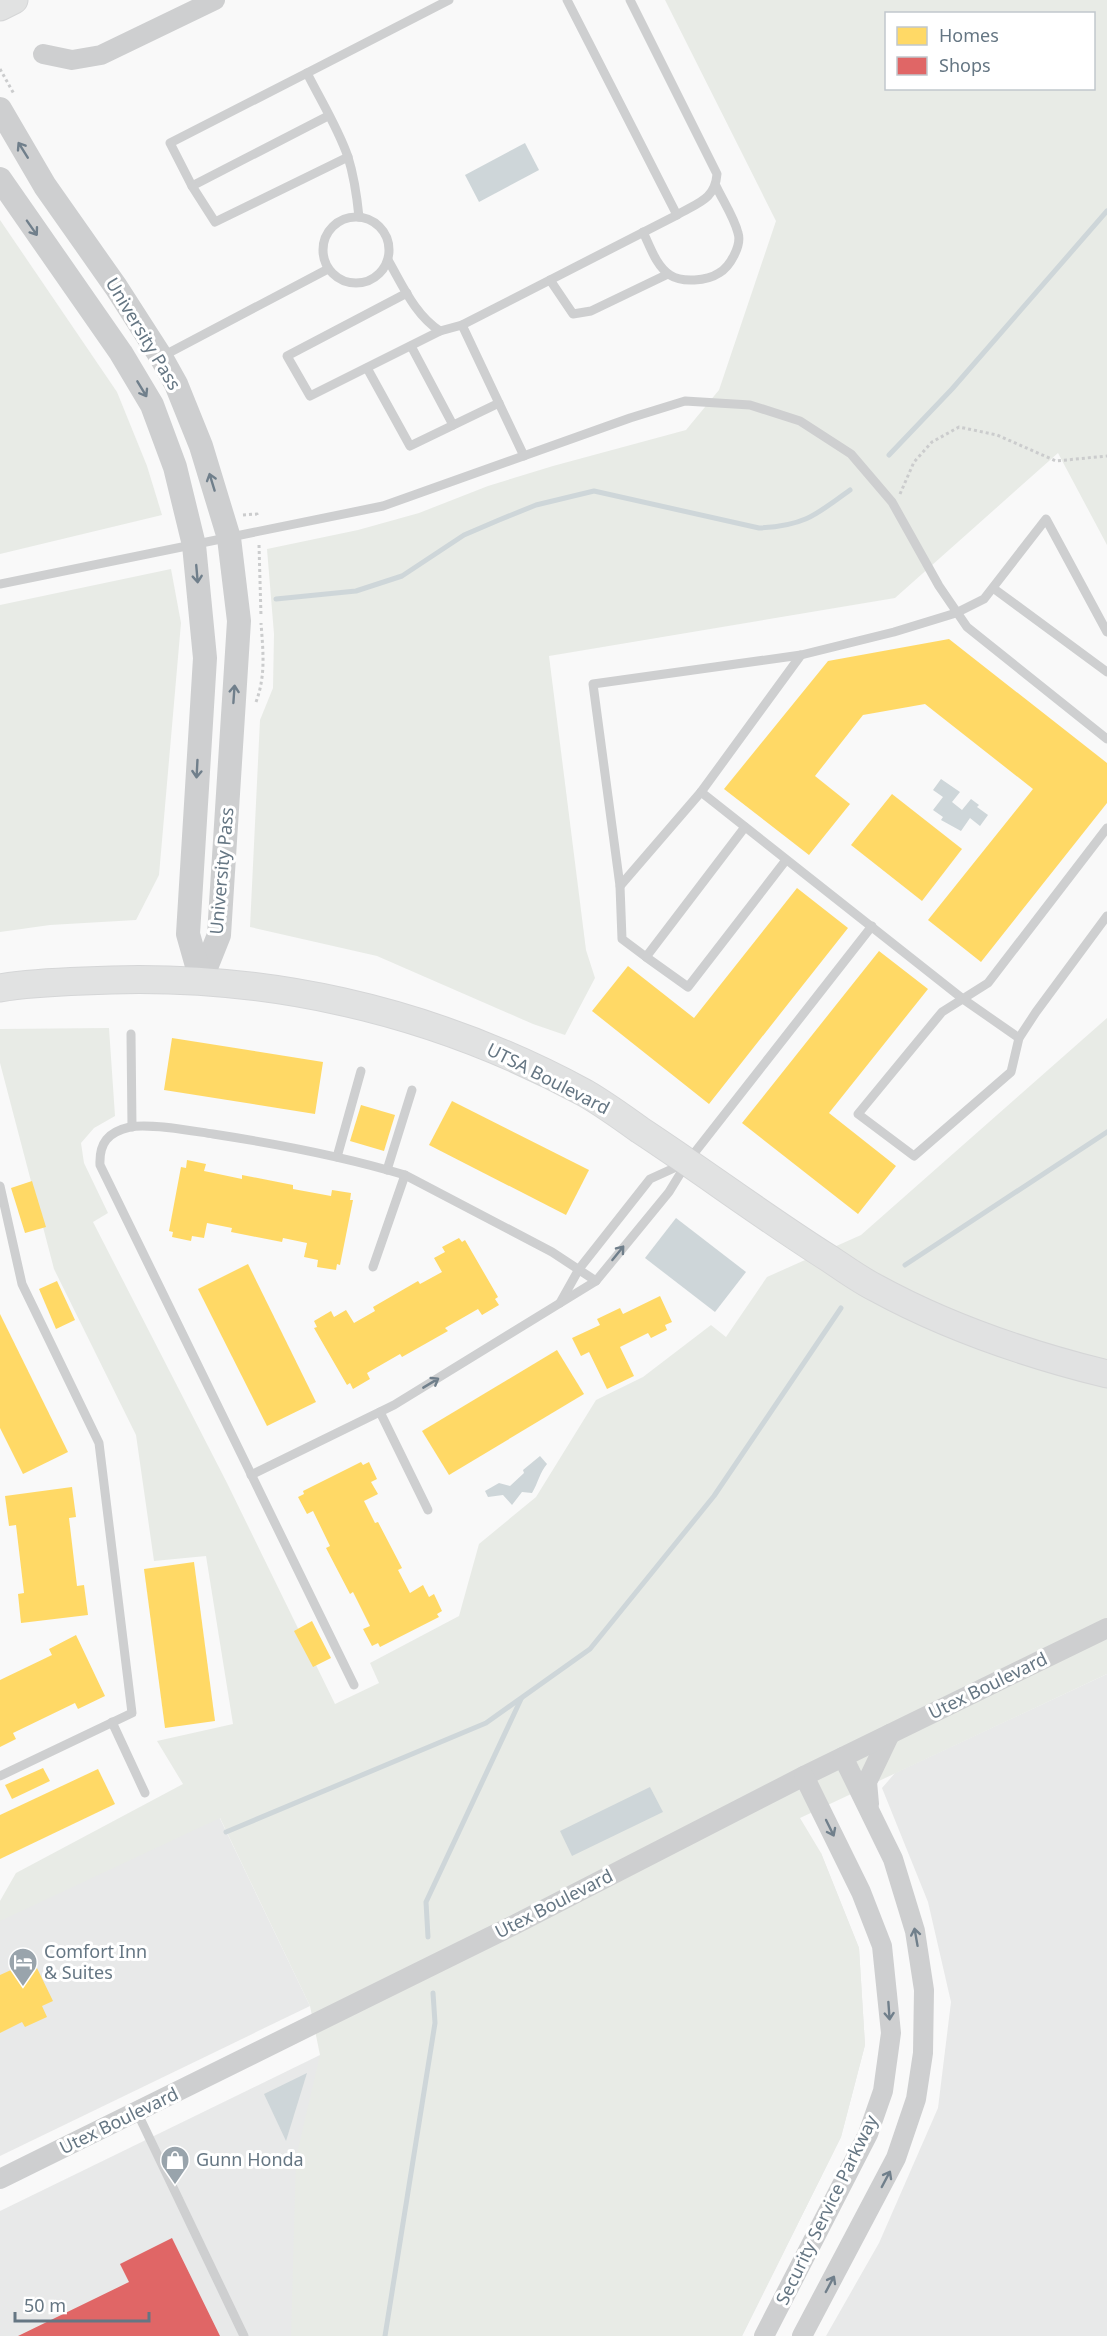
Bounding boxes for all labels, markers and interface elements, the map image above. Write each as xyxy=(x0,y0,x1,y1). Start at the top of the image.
legend xyxy=(885,12,1095,90)
text: Homes xyxy=(939,23,999,47)
text: Shops xyxy=(939,53,991,77)
one-way arrow xyxy=(16,142,28,159)
one-way arrow xyxy=(26,219,38,235)
street label: University Pass xyxy=(101,273,187,394)
one-way arrow xyxy=(136,380,148,397)
one-way arrow xyxy=(206,473,217,492)
one-way arrow xyxy=(192,564,203,584)
one-way arrow xyxy=(228,685,239,704)
one-way arrow xyxy=(192,758,203,778)
street label: University Pass xyxy=(203,806,239,935)
street label: UTSA Boulevard xyxy=(483,1037,614,1119)
one-way arrow xyxy=(612,1246,625,1262)
one-way arrow xyxy=(422,1377,439,1389)
street label: Utex Boulevard xyxy=(924,1646,1051,1724)
one-way arrow xyxy=(824,1819,836,1837)
street label: Utex Boulevard xyxy=(491,1863,617,1943)
one-way arrow xyxy=(910,1927,921,1947)
place label: Comfort Inn & Suites xyxy=(44,1939,147,1984)
hotel icon: Comfort Inn & Suites xyxy=(7,1946,39,1988)
one-way arrow xyxy=(884,2001,895,2021)
street label: Utex Boulevard xyxy=(55,2081,182,2159)
street label: Security Service Parkway xyxy=(770,2110,883,2308)
shop icon: Gunn Honda xyxy=(159,2144,191,2186)
place label: Gunn Honda xyxy=(196,2147,304,2171)
one-way arrow xyxy=(880,2170,892,2188)
one-way arrow xyxy=(824,2276,836,2294)
scale bar xyxy=(15,2285,148,2323)
text: 50 m xyxy=(24,2293,66,2317)

